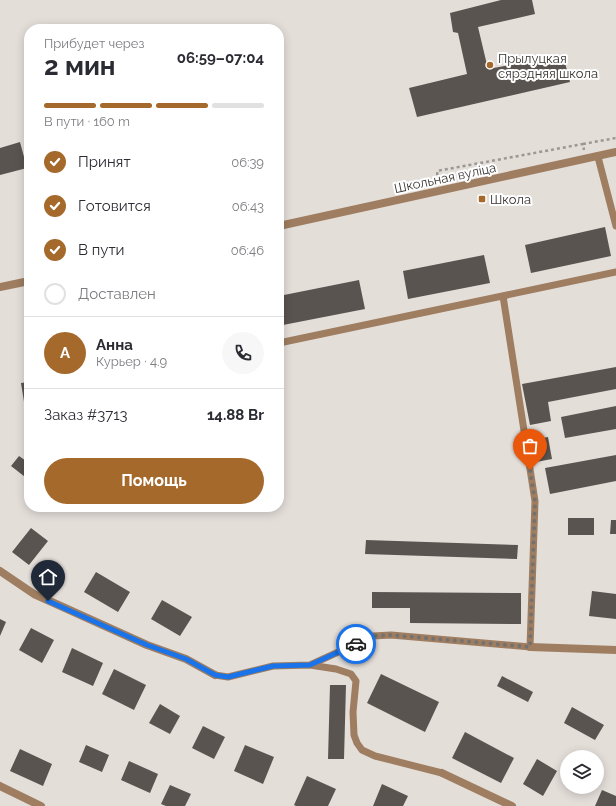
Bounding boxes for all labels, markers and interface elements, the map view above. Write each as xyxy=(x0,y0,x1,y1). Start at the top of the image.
text: Прибудет через xyxy=(44,36,144,51)
text: 06:59–07:04 xyxy=(177,49,264,67)
text: 2 мин xyxy=(44,51,116,81)
place label: Прылуцкая сярэдняя школа xyxy=(498,51,598,81)
marker: Прылуцкая сярэдняя школа xyxy=(485,60,495,70)
text: В пути · 160 m xyxy=(44,114,130,129)
icon: check xyxy=(44,151,66,173)
text: Принят xyxy=(78,153,131,171)
text: 06:39 xyxy=(231,155,264,170)
street label: Школьная вуліца xyxy=(393,160,497,196)
place label: Школа xyxy=(490,192,531,207)
marker: Школа xyxy=(477,194,487,204)
icon: check xyxy=(44,195,66,217)
text: Готовится xyxy=(78,197,151,215)
text: 06:43 xyxy=(232,199,264,214)
icon: check xyxy=(44,239,66,261)
text: В пути xyxy=(78,241,125,259)
text: 06:46 xyxy=(231,243,264,258)
text: Доставлен xyxy=(78,285,156,303)
button: phone xyxy=(222,332,264,374)
text: Анна xyxy=(96,336,133,354)
text: А xyxy=(60,344,70,362)
text: Курьер · 4.9 xyxy=(96,354,167,369)
text: Заказ #3713 xyxy=(44,406,128,424)
text: 14.88 Br xyxy=(207,406,264,424)
pin xyxy=(513,429,547,470)
icon: bag xyxy=(519,435,541,457)
button: Помощь xyxy=(44,458,264,504)
pin xyxy=(31,560,65,601)
icon: home xyxy=(37,566,59,588)
courier xyxy=(336,624,376,664)
icon: car xyxy=(345,633,367,655)
map controls xyxy=(560,750,604,794)
button: layers xyxy=(560,750,604,794)

